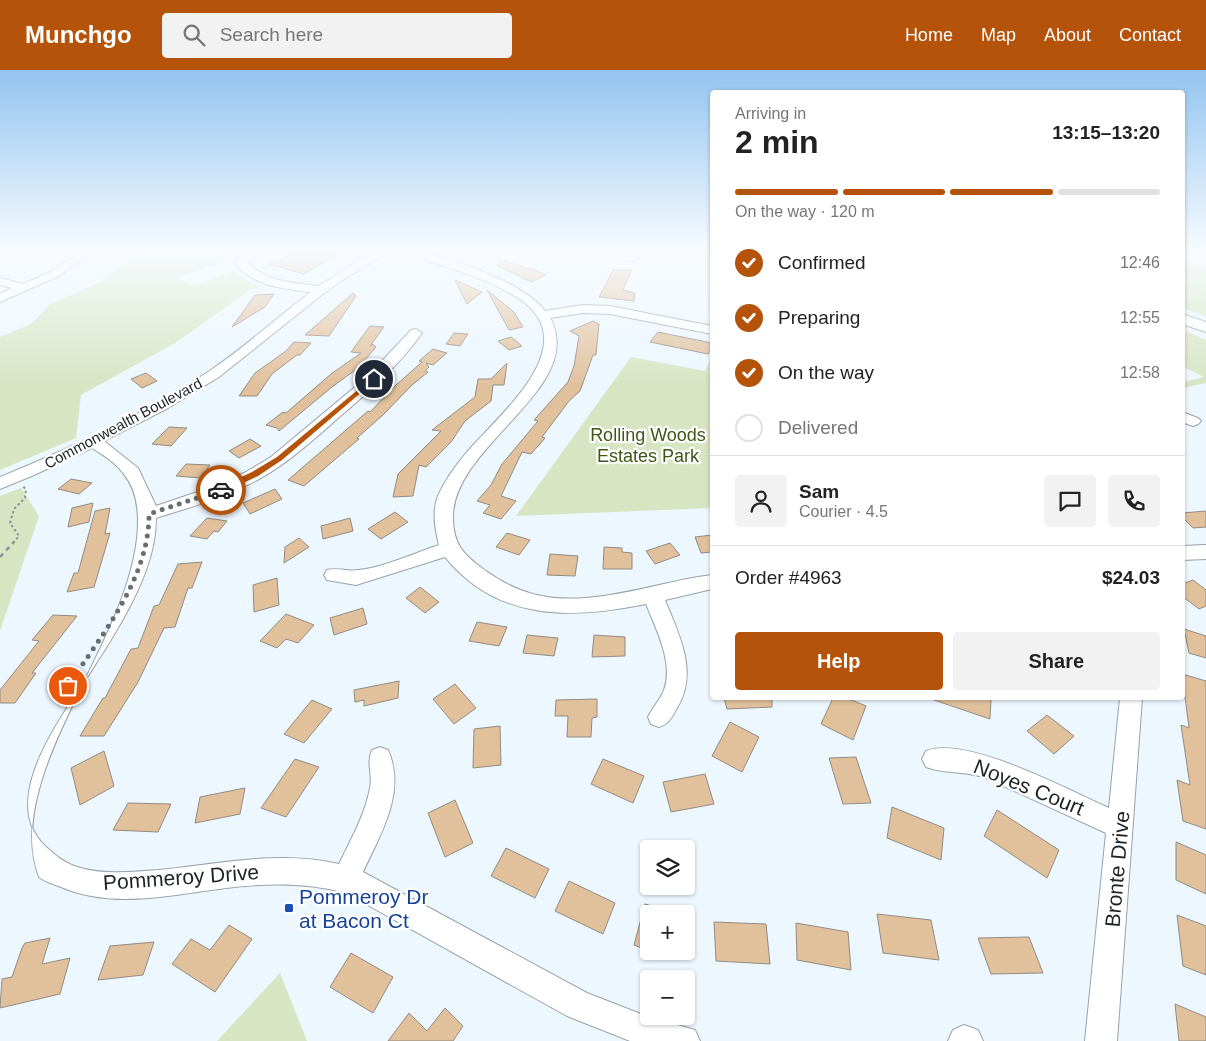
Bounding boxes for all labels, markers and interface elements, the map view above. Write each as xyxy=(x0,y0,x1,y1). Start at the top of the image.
search box xyxy=(162,13,512,58)
text: Munchgo xyxy=(25,21,132,48)
icon: search xyxy=(180,21,208,49)
text: Search here xyxy=(220,24,323,45)
text: Home xyxy=(905,25,953,45)
text: Map xyxy=(981,25,1016,45)
text: About xyxy=(1044,25,1091,45)
text: Contact xyxy=(1119,25,1181,45)
text: Arriving in xyxy=(735,105,806,122)
text: 13:15–13:20 xyxy=(1052,122,1160,143)
text: 2 min xyxy=(735,124,819,160)
text: On the way · 120 m xyxy=(735,203,875,220)
icon: check xyxy=(735,249,763,277)
text: Confirmed xyxy=(778,252,866,273)
text: 12:46 xyxy=(1120,254,1160,271)
icon: check xyxy=(735,304,763,332)
text: Preparing xyxy=(778,307,860,328)
text: 12:55 xyxy=(1120,309,1160,326)
pin xyxy=(353,358,395,400)
icon: check xyxy=(735,359,763,387)
text: On the way xyxy=(778,362,874,383)
text: 12:58 xyxy=(1120,364,1160,381)
icon: home xyxy=(360,365,388,393)
street label: Commonwealth Boulevard xyxy=(41,374,205,472)
text: Delivered xyxy=(778,417,858,438)
park label: Rolling Woods Estates Park xyxy=(590,425,706,466)
courier xyxy=(196,465,246,515)
button: person xyxy=(735,475,787,527)
button: chat xyxy=(1044,475,1096,527)
button: phone xyxy=(1108,475,1160,527)
icon: car xyxy=(207,476,235,504)
text: Sam xyxy=(799,481,839,502)
text: Courier · 4.5 xyxy=(799,503,888,520)
text: Order #4963 xyxy=(735,567,842,588)
text: $24.03 xyxy=(1102,567,1160,588)
button: Help xyxy=(735,632,943,690)
button: Share xyxy=(953,632,1160,690)
pin xyxy=(47,665,89,707)
icon: bag xyxy=(54,672,82,700)
street label: Noyes Court xyxy=(971,754,1088,820)
street label: Bronte Drive xyxy=(1100,810,1134,928)
map controls xyxy=(640,840,695,1025)
button: layers xyxy=(640,840,695,895)
street label: Pommeroy Drive xyxy=(102,860,260,894)
place label: Pommeroy Dr at Bacon Ct xyxy=(299,885,429,932)
marker: Pommeroy Dr at Bacon Ct xyxy=(283,902,295,914)
button: + xyxy=(640,905,695,960)
button: − xyxy=(640,970,695,1025)

